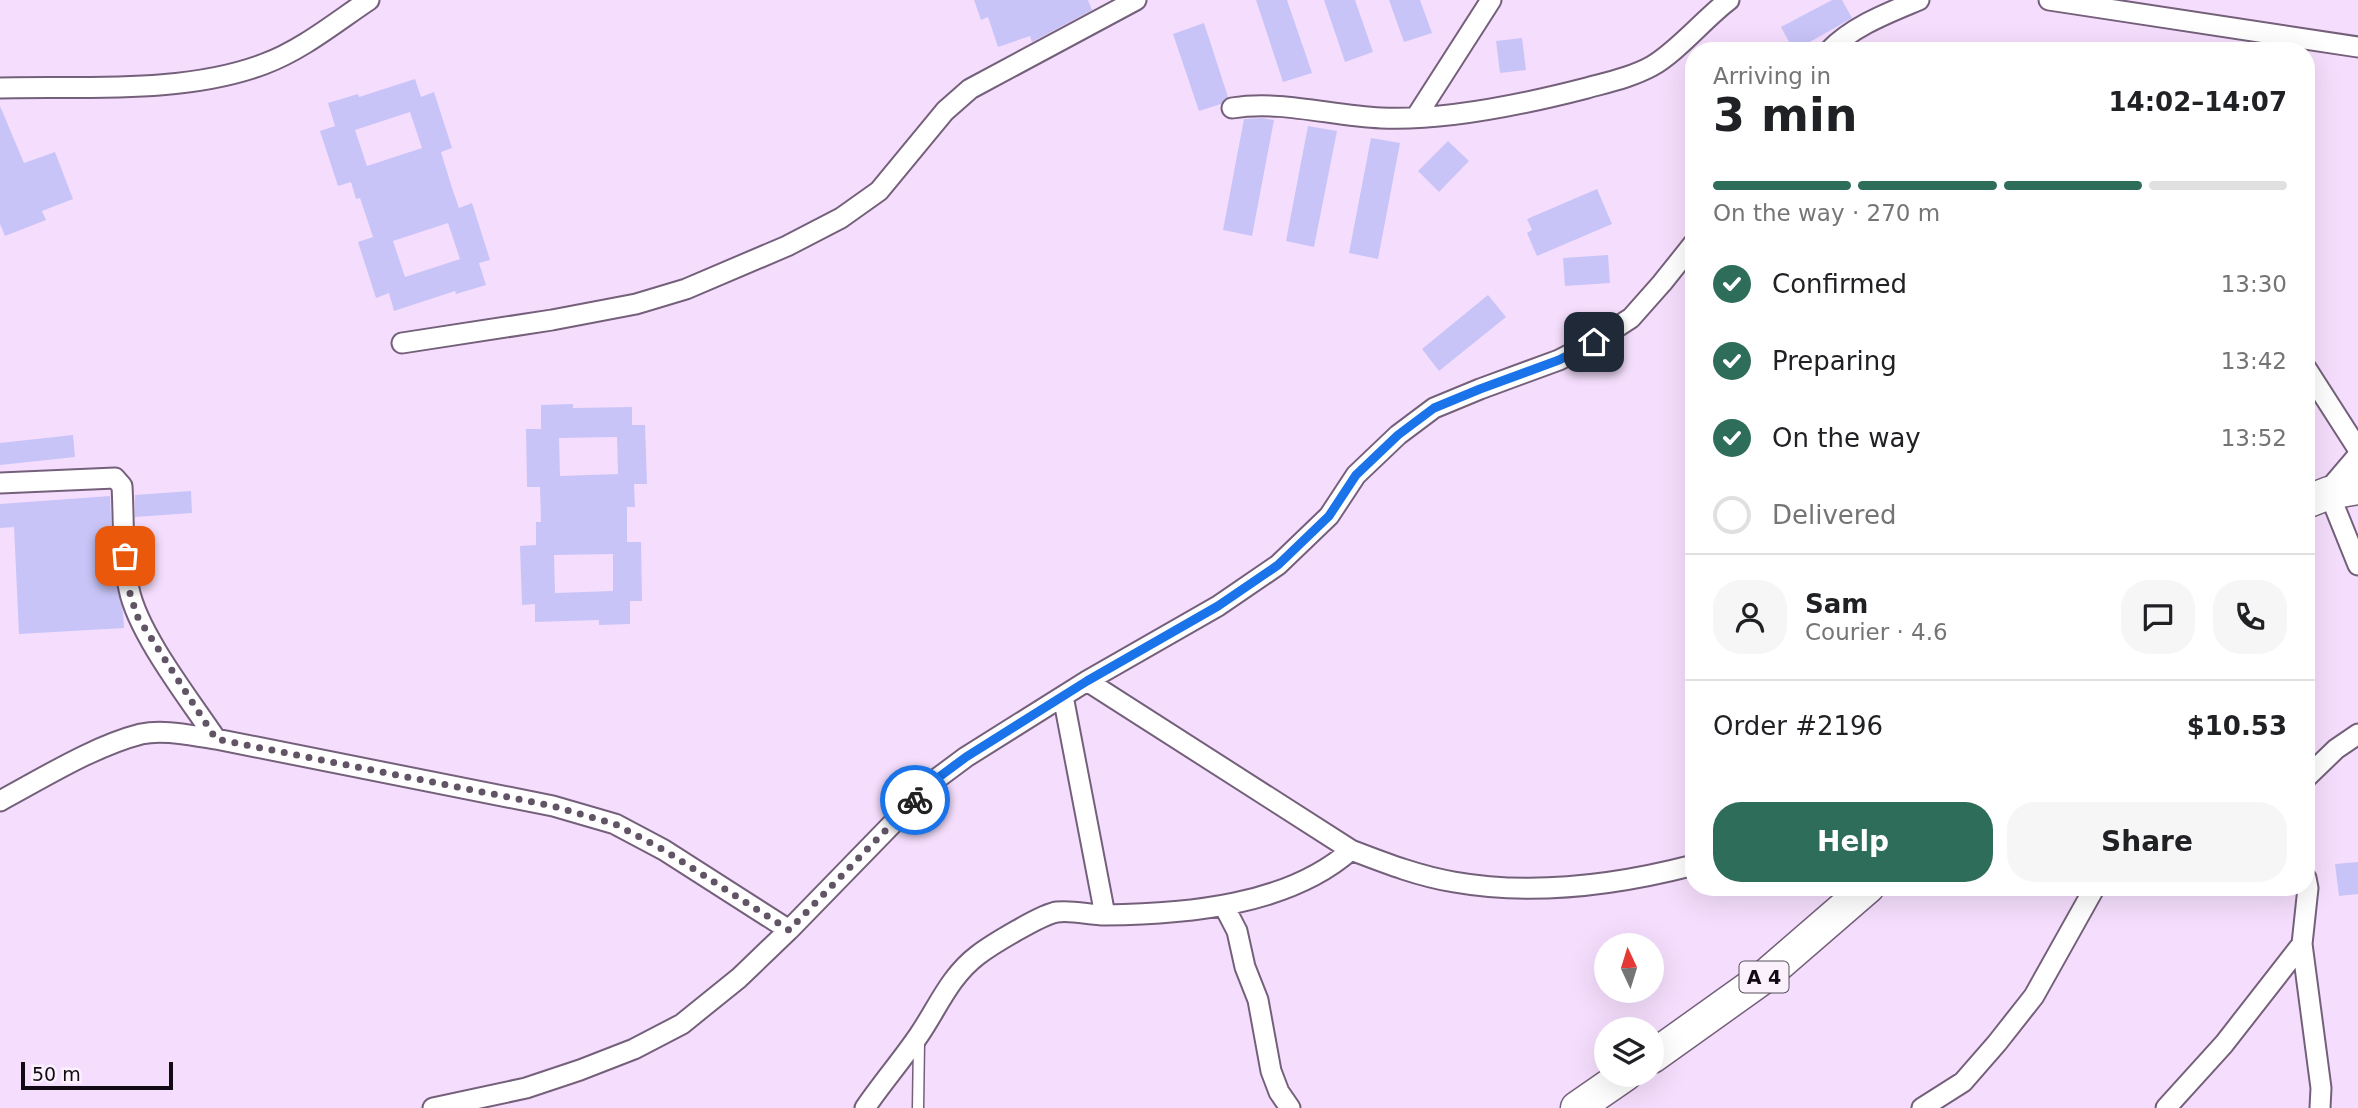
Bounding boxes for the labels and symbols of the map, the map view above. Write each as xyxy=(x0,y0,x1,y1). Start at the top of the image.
pin xyxy=(1564,312,1624,372)
pin xyxy=(95,526,155,586)
courier xyxy=(880,765,950,835)
north arrow xyxy=(1594,933,1664,1003)
road number: A 4 xyxy=(1740,962,1788,993)
scale bar xyxy=(21,1059,173,1091)

